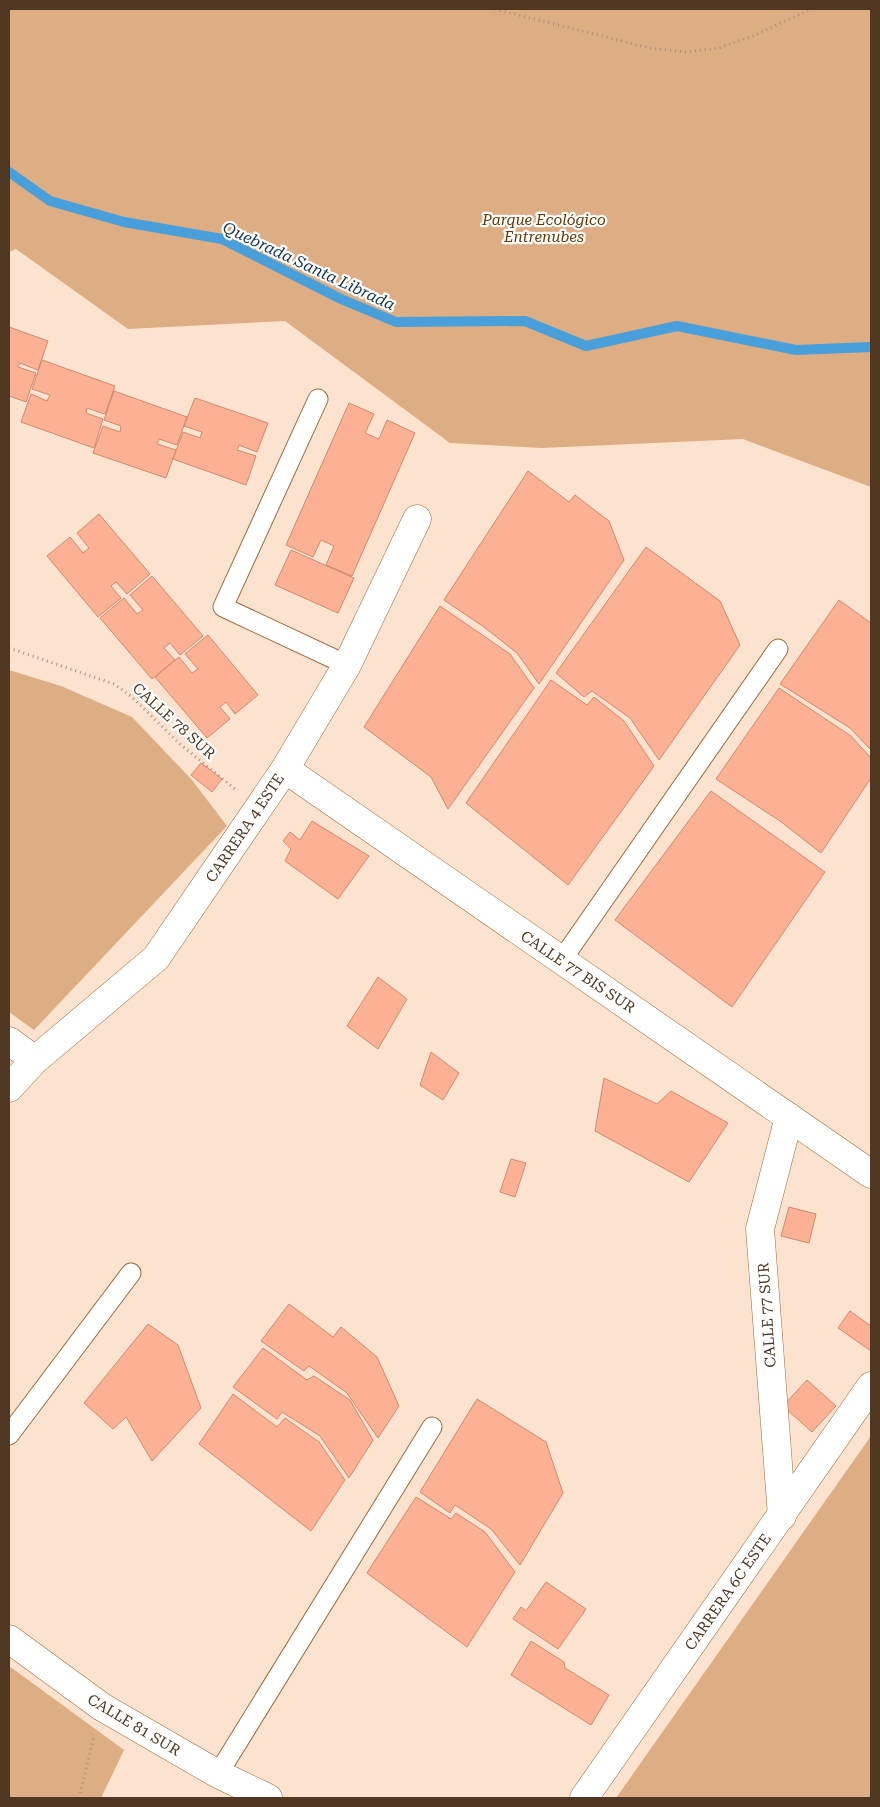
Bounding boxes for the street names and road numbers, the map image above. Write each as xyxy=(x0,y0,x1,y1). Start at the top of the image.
street label: CALLE 78 SUR xyxy=(129,679,220,763)
street label: CARRERA 4 ESTE xyxy=(202,770,288,886)
street label: CALLE 77 BIS SUR xyxy=(517,927,639,1017)
street label: CALLE 77 SUR xyxy=(754,1261,780,1368)
street label: CARRERA 6C ESTE xyxy=(681,1530,775,1654)
street label: CALLE 81 SUR xyxy=(84,1690,184,1760)

